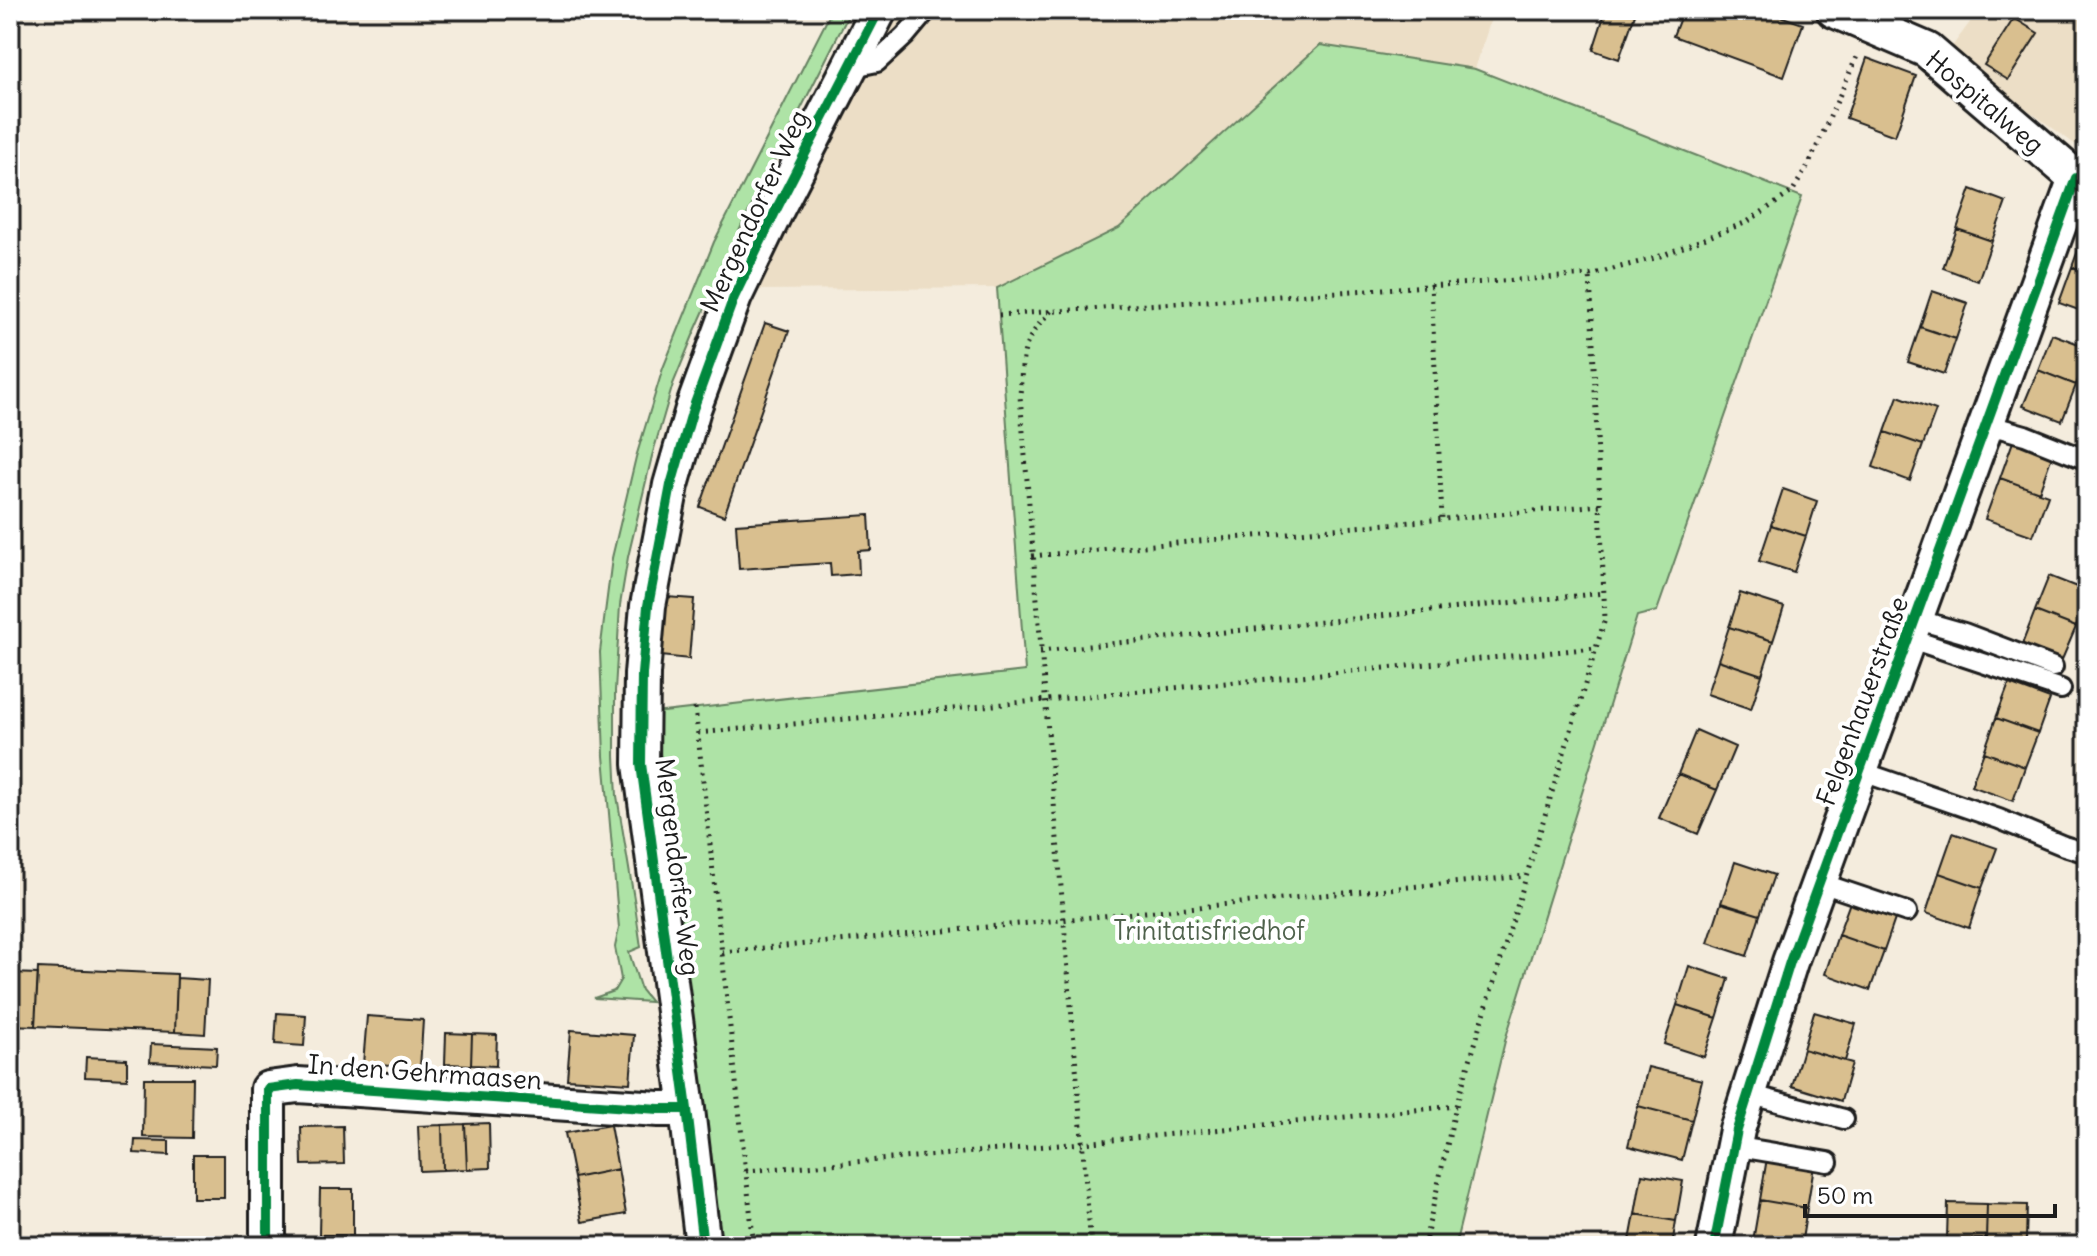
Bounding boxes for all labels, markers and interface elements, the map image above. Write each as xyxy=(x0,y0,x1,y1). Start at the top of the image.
street label: Hospitalweg xyxy=(1919,43,2051,161)
street label: Mergendorfer Weg xyxy=(693,105,815,317)
street label: Felgenhauerstraße xyxy=(1809,592,1915,810)
street label: Mergendorfer Weg xyxy=(648,756,708,978)
park label: Trinitatisfriedhof xyxy=(1113,914,1305,947)
street label: In den Gehrmaasen xyxy=(307,1047,543,1097)
scale bar xyxy=(1805,1168,2055,1218)
text: 50 m xyxy=(1817,1180,1873,1210)

